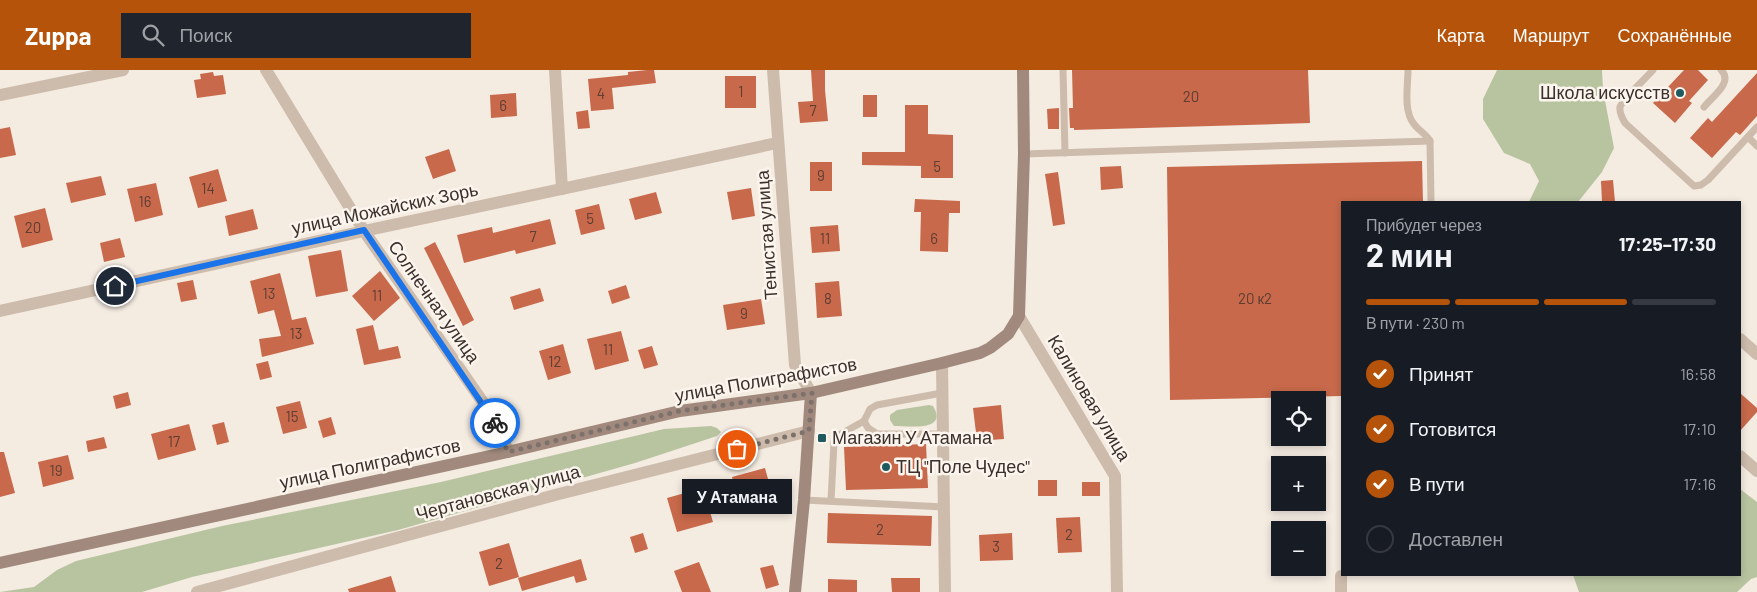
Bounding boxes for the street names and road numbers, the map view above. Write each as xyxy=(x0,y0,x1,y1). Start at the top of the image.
street label: Тенистая улица xyxy=(750,169,782,301)
street label: улица Можайских Зорь xyxy=(290,178,480,239)
street label: Солнечная улица xyxy=(384,236,486,368)
street label: Калиновая улица xyxy=(1044,330,1137,465)
street label: улица Полиграфистов xyxy=(673,352,858,406)
street label: улица Полиграфистов xyxy=(277,433,462,493)
street label: Чертановская улица xyxy=(413,459,583,525)

